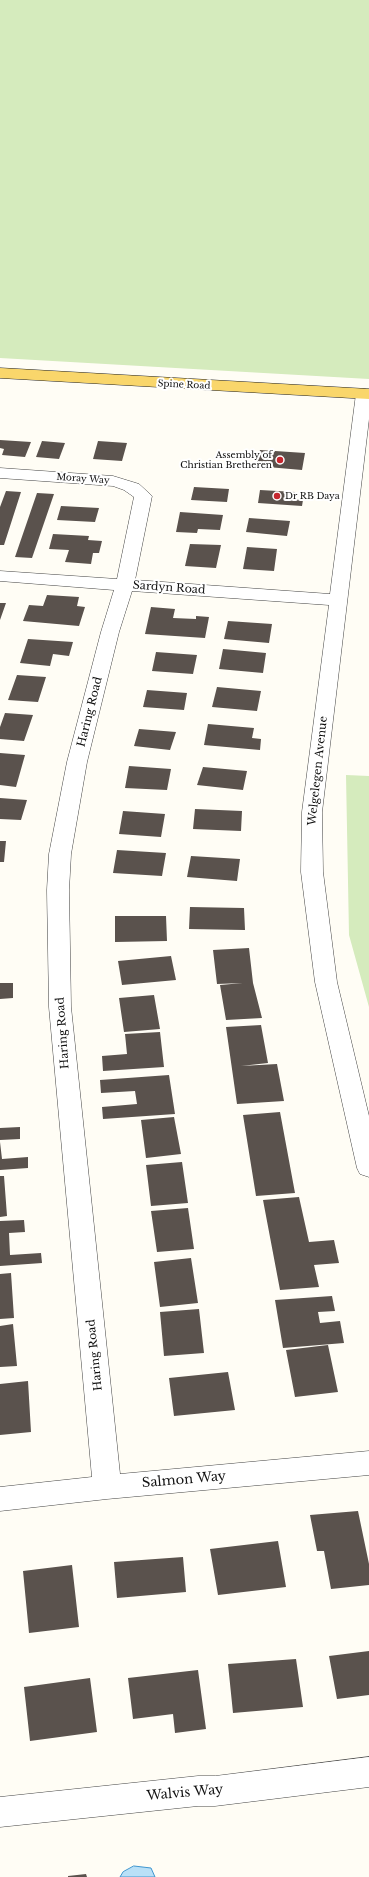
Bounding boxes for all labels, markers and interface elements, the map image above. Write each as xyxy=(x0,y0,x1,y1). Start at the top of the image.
street label: Spine Road xyxy=(157,378,211,392)
place label: Assembly of Christian Bretheren xyxy=(180,450,272,471)
marker: Assembly of Christian Bretheren xyxy=(275,455,285,465)
street label: Moray Way xyxy=(56,472,110,486)
marker: Dr RB Daya xyxy=(272,491,282,501)
place label: Dr RB Daya xyxy=(285,491,340,501)
street label: Sardyn Road xyxy=(132,579,206,597)
street label: Haring Road xyxy=(75,676,105,748)
street label: Welgelegen Avenue xyxy=(306,716,330,826)
street label: Haring Road xyxy=(54,997,72,1069)
street label: Haring Road xyxy=(85,1319,105,1391)
street label: Salmon Way xyxy=(141,1469,227,1491)
street label: Walvis Way xyxy=(146,1782,224,1804)

